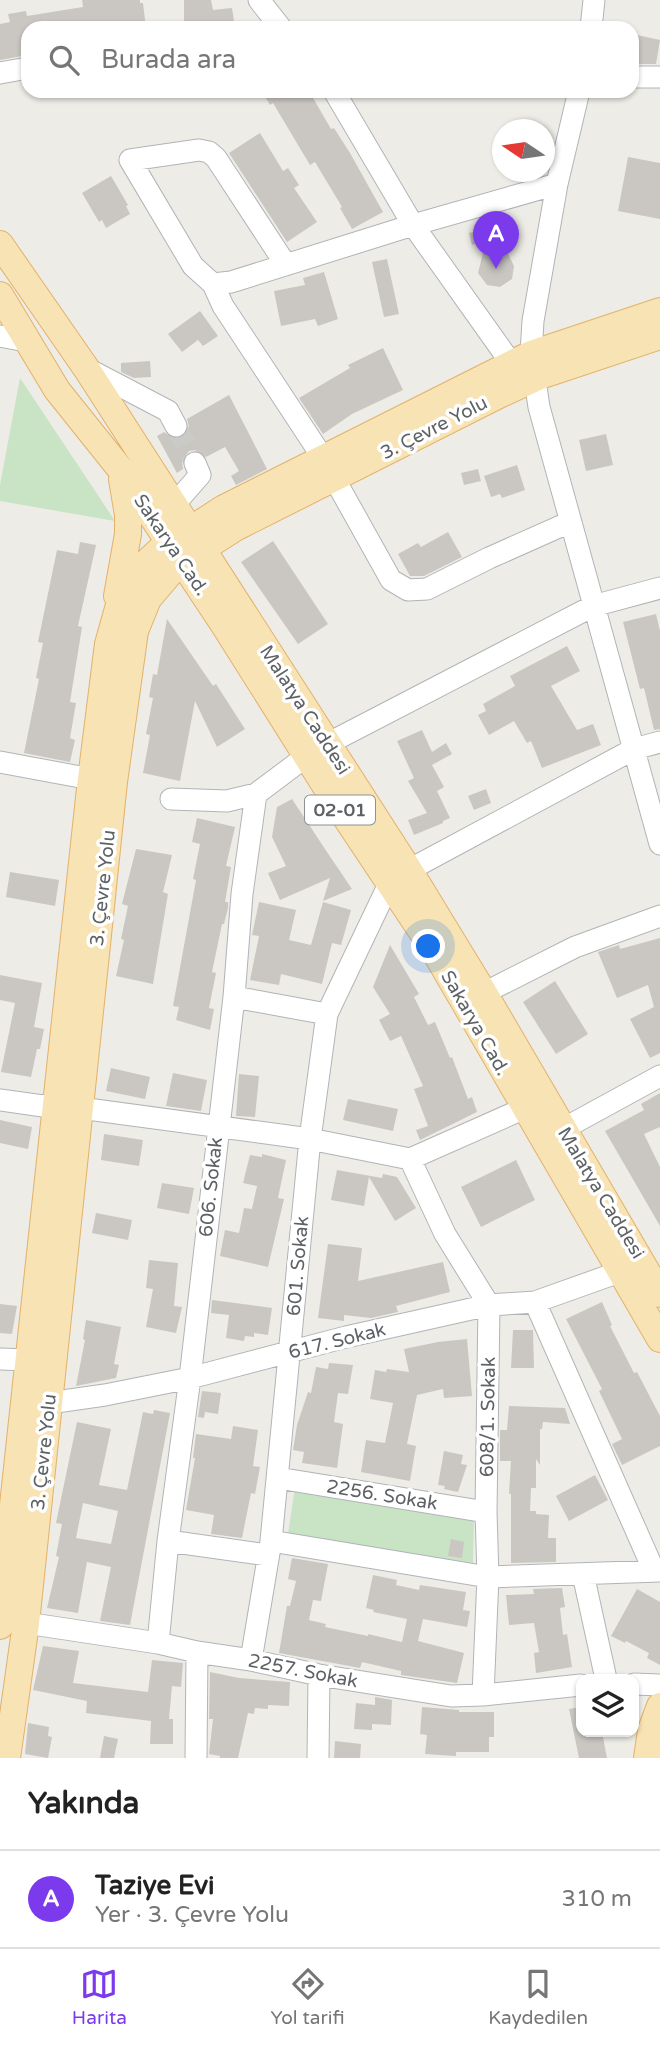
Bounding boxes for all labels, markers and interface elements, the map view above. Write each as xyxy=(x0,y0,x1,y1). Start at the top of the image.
search box xyxy=(21,21,639,98)
icon: search xyxy=(45,41,83,79)
text: Burada ara xyxy=(101,44,236,75)
north arrow xyxy=(492,119,555,182)
pin: A xyxy=(473,211,519,269)
street label: 3. Çevre Yolu xyxy=(377,392,491,464)
street label: Sakarya Cad. xyxy=(129,490,213,600)
street label: Malatya Caddesi xyxy=(255,641,355,779)
road number: 02-01 xyxy=(305,796,375,824)
street label: 3. Çevre Yolu xyxy=(86,829,120,947)
your location xyxy=(411,929,445,963)
street label: Sakarya Cad. xyxy=(436,967,514,1079)
street label: Malatya Caddesi xyxy=(553,1123,649,1263)
street label: 606. Sokak xyxy=(195,1136,227,1238)
street label: 601. Sokak xyxy=(283,1215,313,1317)
street label: 617. Sokak xyxy=(286,1318,388,1364)
street label: 608/1. Sokak xyxy=(476,1357,500,1477)
street label: 3. Çevre Yolu xyxy=(27,1393,61,1511)
street label: 2256. Sokak xyxy=(325,1475,439,1515)
street label: 2257. Sokak xyxy=(246,1650,360,1692)
map controls xyxy=(576,1674,639,1737)
button: layers xyxy=(576,1674,639,1737)
text: Yakında xyxy=(28,1785,139,1822)
text: Taziye Evi xyxy=(95,1870,214,1901)
text: A xyxy=(42,1885,60,1913)
text: 310 m xyxy=(562,1885,632,1913)
text: Yer · 3. Çevre Yolu xyxy=(95,1901,289,1929)
tab: Harita xyxy=(72,1965,127,2029)
tab: Yol tarifi xyxy=(271,1965,345,2029)
tab: Kaydedilen xyxy=(488,1965,588,2029)

